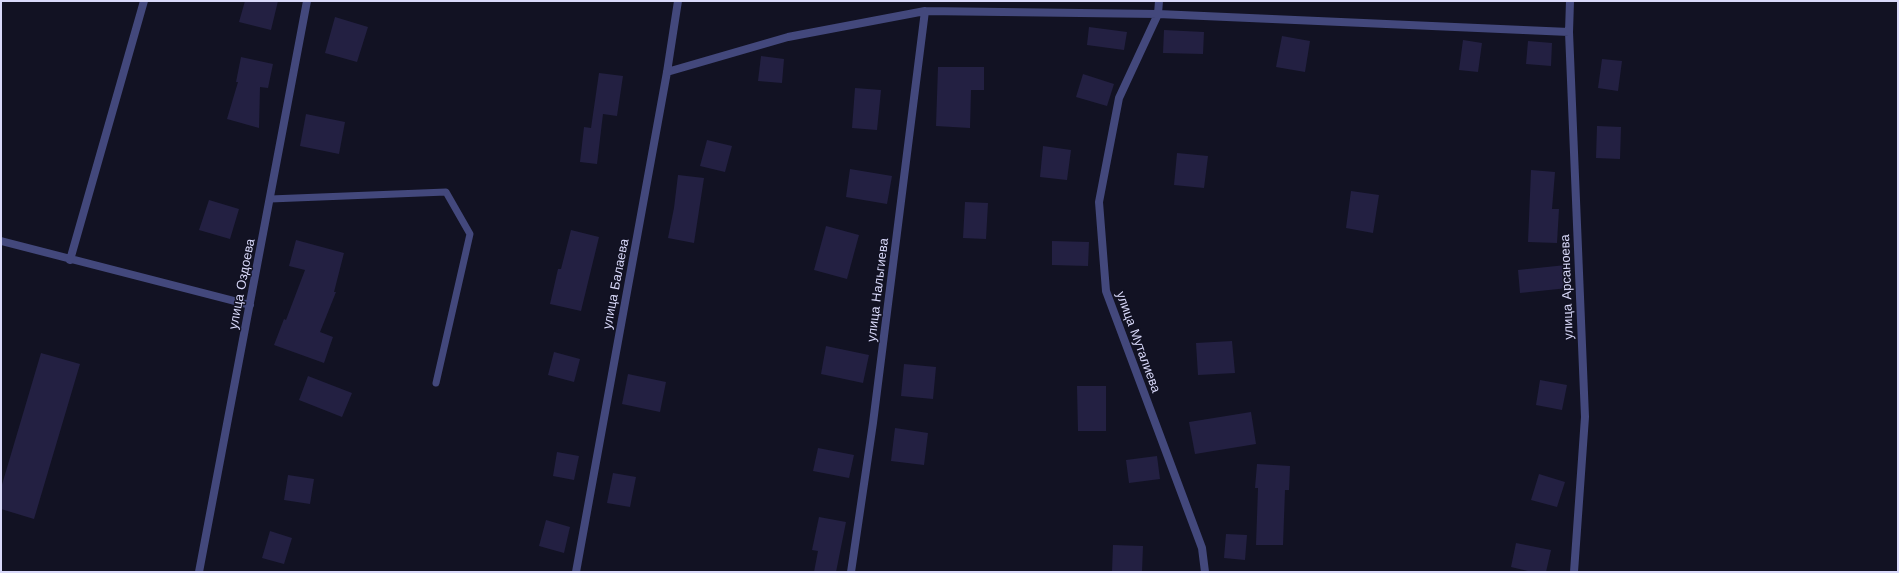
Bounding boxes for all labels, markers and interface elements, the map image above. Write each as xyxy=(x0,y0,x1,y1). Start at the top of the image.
street label: улица Арсаноева xyxy=(1557,234,1577,340)
street label: улица Оздоева xyxy=(226,237,258,331)
street label: улица Балаева xyxy=(600,237,632,331)
street label: улица Нальгиева xyxy=(864,237,892,343)
street label: улица Муталиева xyxy=(1112,289,1164,395)

